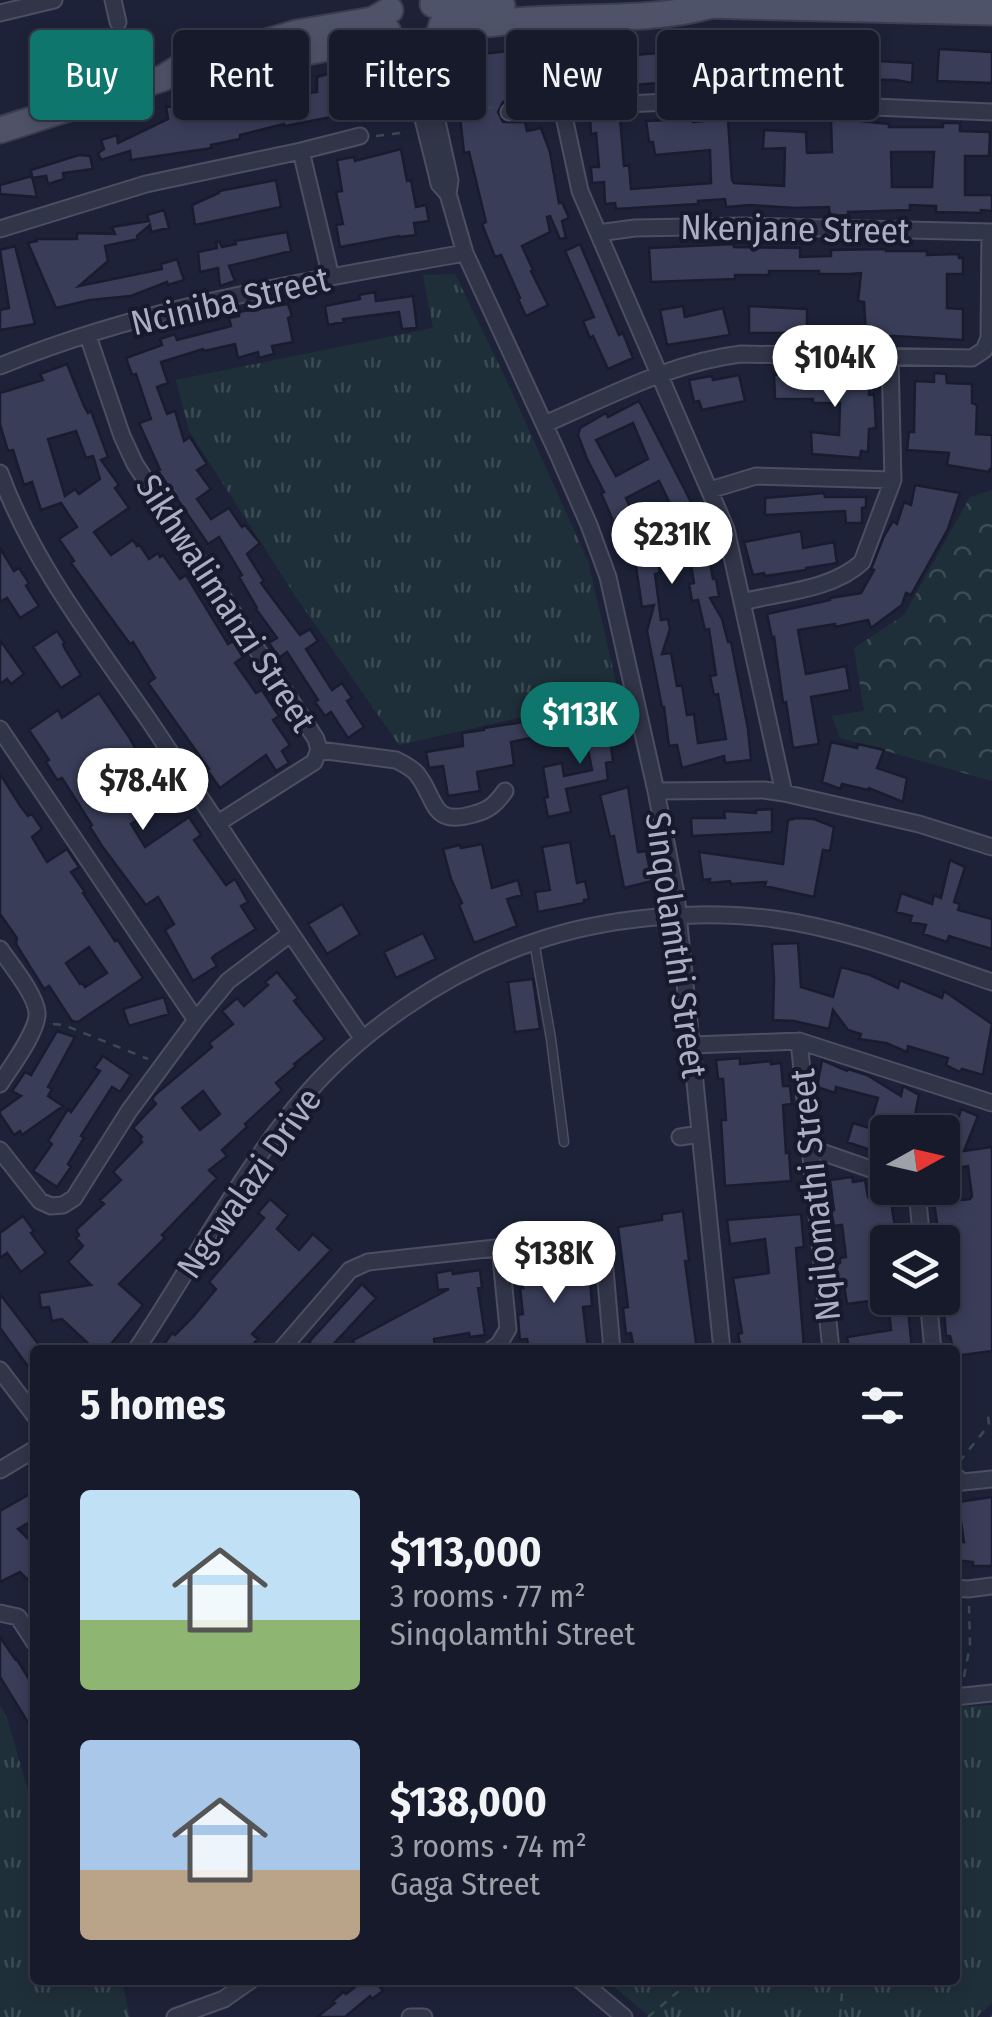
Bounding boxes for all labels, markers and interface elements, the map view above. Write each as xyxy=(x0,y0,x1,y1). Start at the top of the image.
chip: Buy xyxy=(30,30,153,120)
chip: Rent xyxy=(173,30,309,120)
chip: Filters xyxy=(329,30,486,120)
chip: New xyxy=(506,30,637,120)
chip: Apartment xyxy=(657,30,879,120)
street label: Nkenjane Street xyxy=(680,206,910,252)
street label: Nciniba Street xyxy=(127,258,334,344)
pin: $104K xyxy=(765,325,905,410)
text: $104K xyxy=(795,338,875,376)
street label: Sikhwalimanzi Street xyxy=(127,467,325,740)
pin: $231K xyxy=(602,502,742,587)
text: $231K xyxy=(633,515,711,553)
pin: $113K xyxy=(510,682,650,767)
text: $113K xyxy=(542,695,618,733)
pin: $78.4K xyxy=(62,748,224,833)
text: $78.4K xyxy=(99,761,187,799)
street label: Sinqolamthi Street xyxy=(637,809,716,1081)
street label: Nqilomathi Street xyxy=(781,1066,849,1323)
street label: Ngcwalazi Drive xyxy=(168,1080,330,1286)
north arrow xyxy=(870,1115,960,1205)
map controls xyxy=(870,1115,960,1315)
pin: $138K xyxy=(484,1221,624,1306)
button: layers xyxy=(870,1225,960,1315)
text: $138K xyxy=(515,1234,593,1272)
icon: filters xyxy=(855,1378,910,1433)
text: 5 homes xyxy=(80,1380,226,1430)
text: $113,000 xyxy=(390,1527,542,1577)
icon: home xyxy=(160,1530,280,1650)
text: 3 rooms · 77 m² xyxy=(390,1577,586,1615)
text: Sinqolamthi Street xyxy=(390,1615,635,1653)
text: $138,000 xyxy=(390,1777,547,1827)
icon: home xyxy=(160,1780,280,1900)
text: 3 rooms · 74 m² xyxy=(390,1827,587,1865)
text: Gaga Street xyxy=(390,1865,540,1903)

